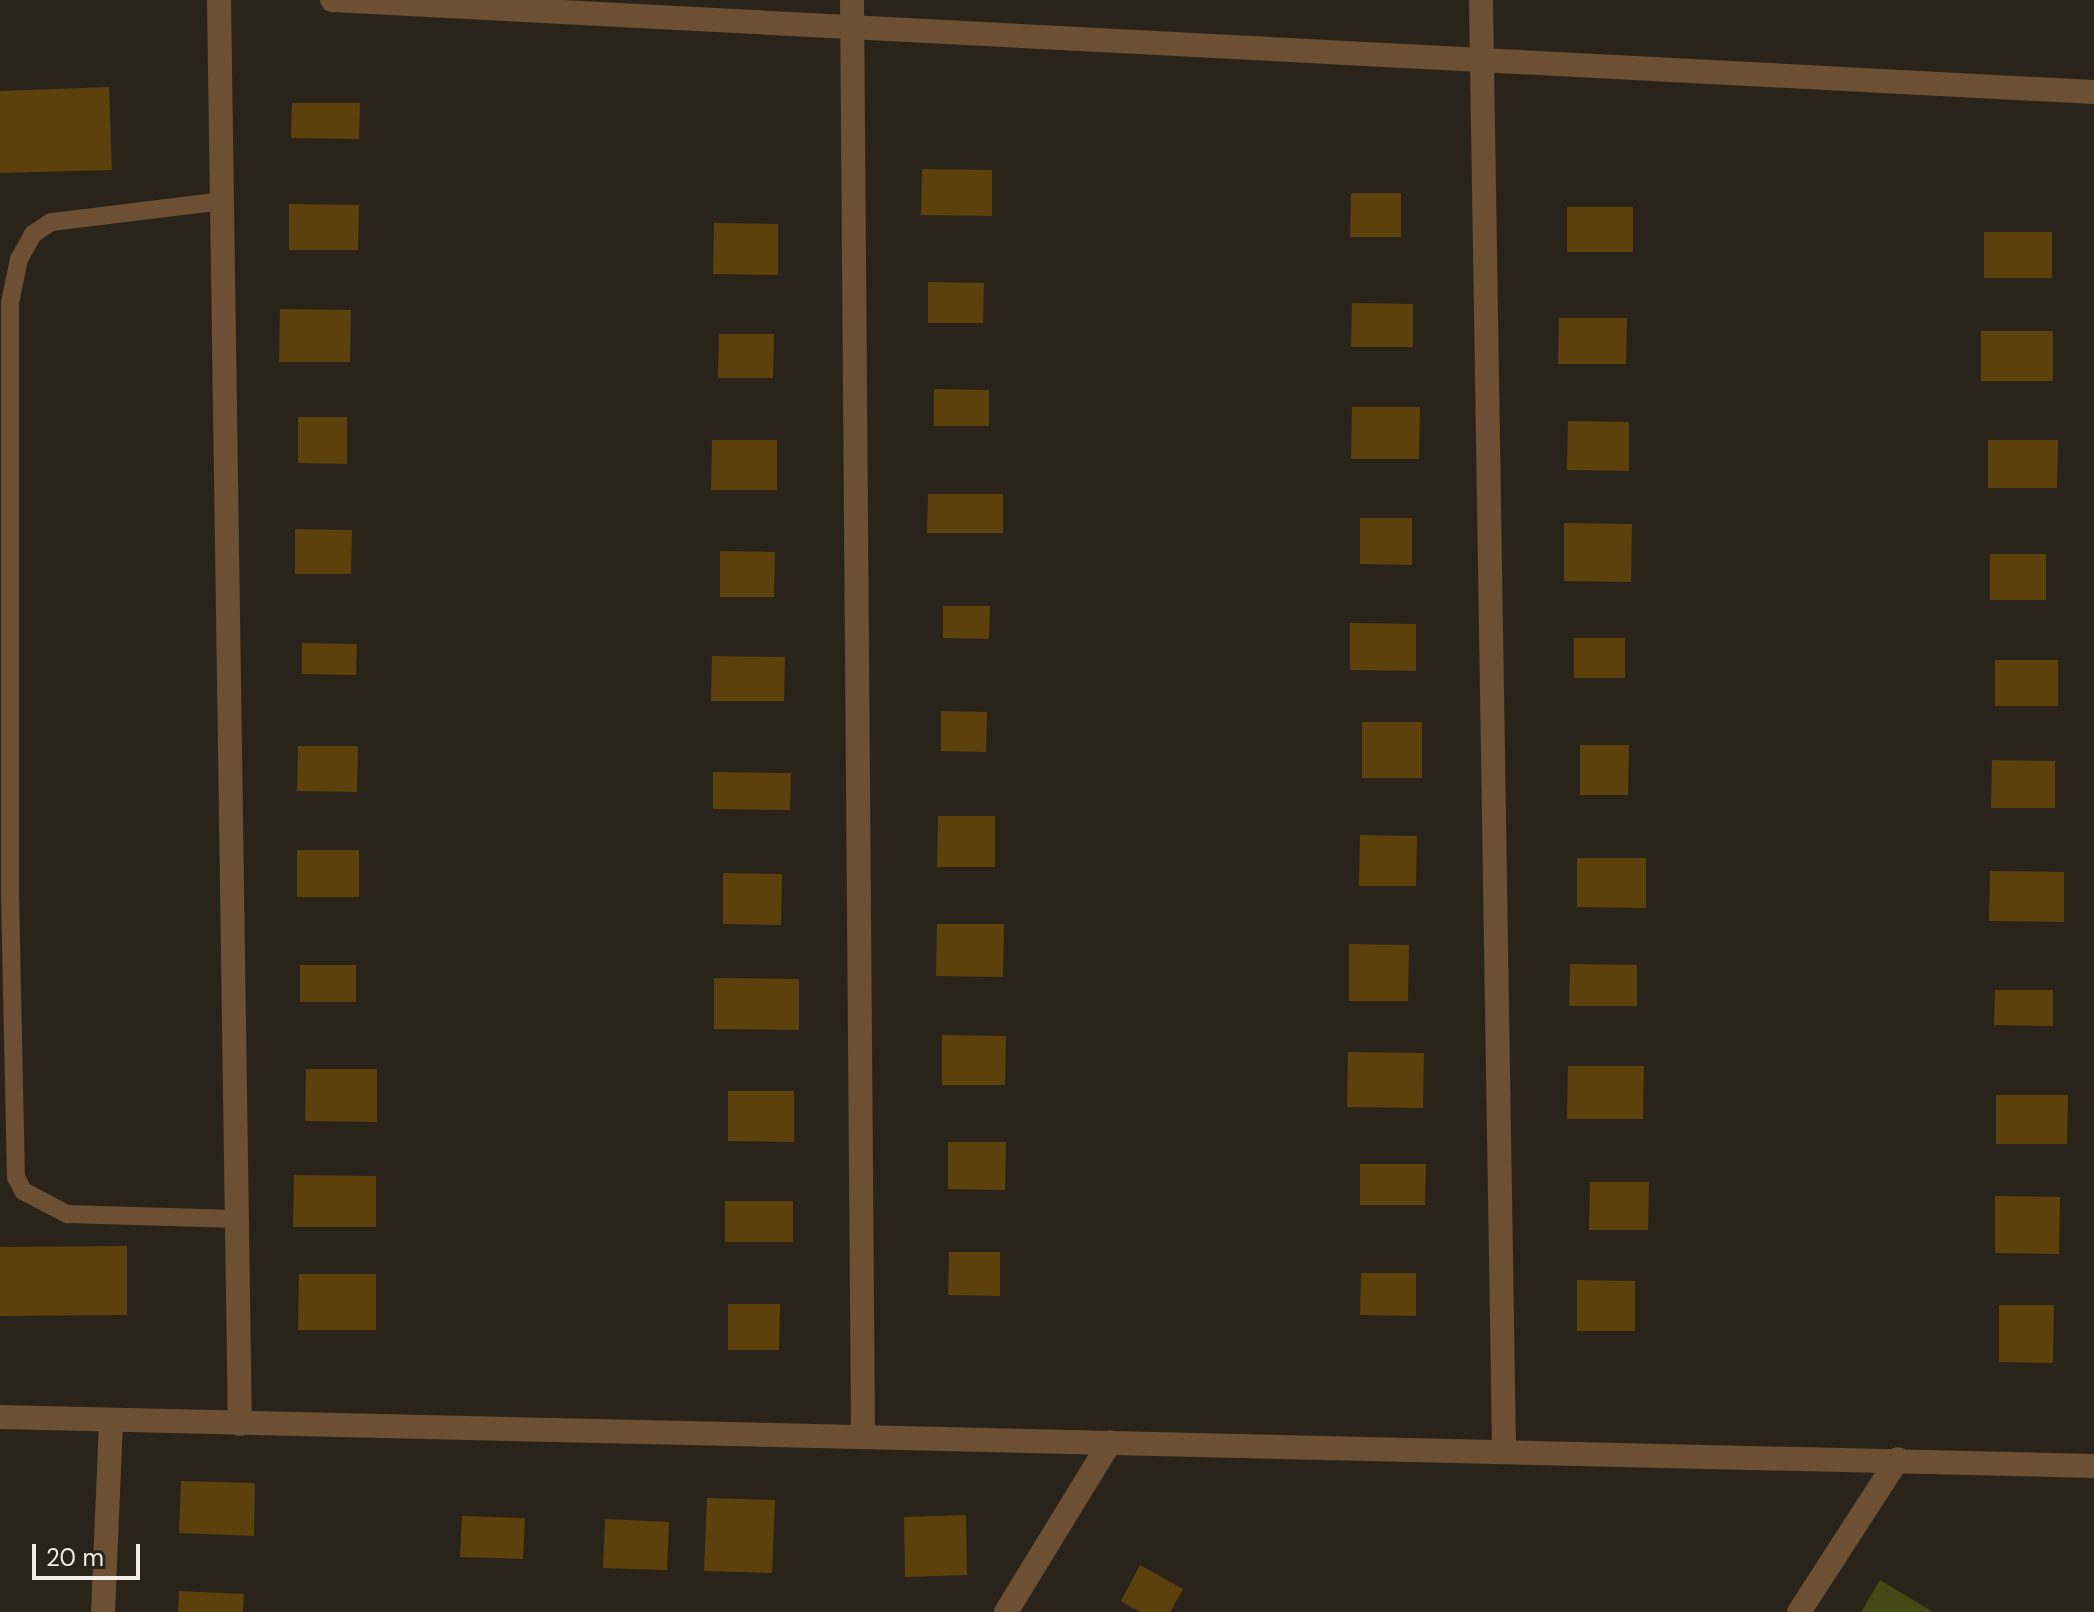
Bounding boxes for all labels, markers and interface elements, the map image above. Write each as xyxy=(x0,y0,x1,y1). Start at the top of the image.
scale bar xyxy=(36,1528,144,1578)
text: 20 m xyxy=(46,1542,104,1573)

